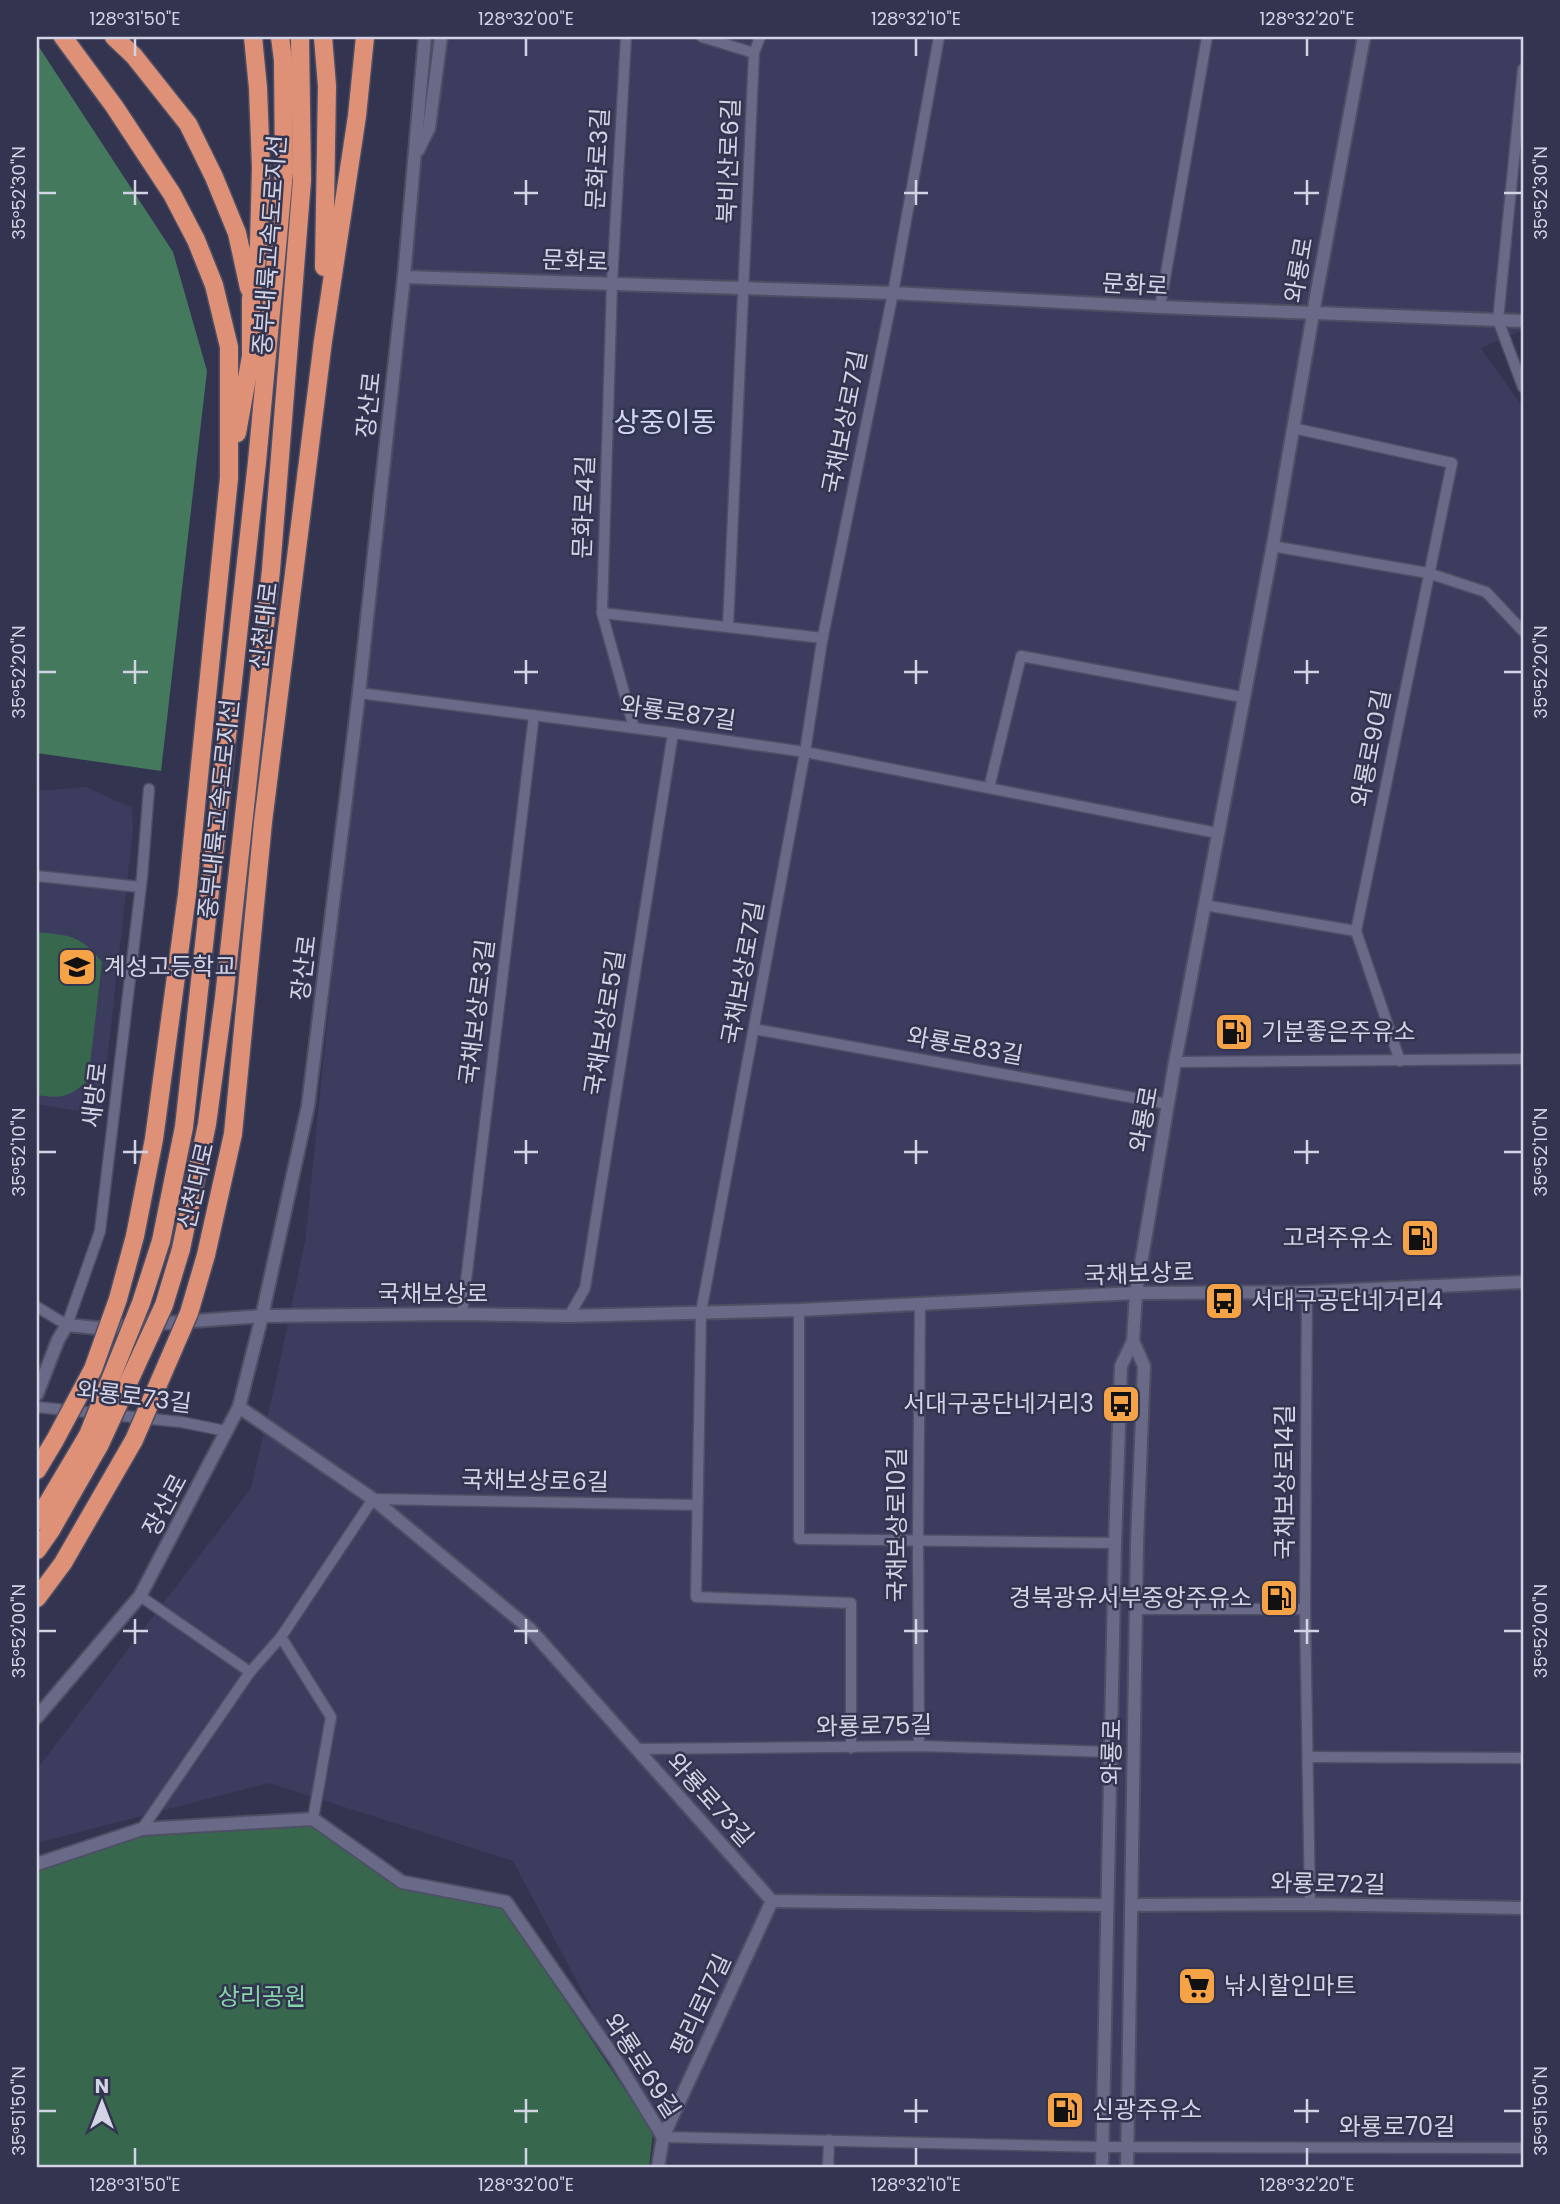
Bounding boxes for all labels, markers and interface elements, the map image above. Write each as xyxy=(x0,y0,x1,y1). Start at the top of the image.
text: 128°31'50"E xyxy=(89,6,181,31)
text: 128°32'00"E xyxy=(478,6,574,31)
text: 128°32'10"E xyxy=(871,6,961,31)
text: 128°32'20"E xyxy=(1260,6,1354,31)
street label: 북비산로6길 xyxy=(710,98,747,224)
street label: 문화로3길 xyxy=(578,107,617,211)
street label: 중부내륙고속도로지선 xyxy=(245,134,294,356)
text: 35°52'30"N xyxy=(6,146,31,240)
text: 35°52'30"N xyxy=(1528,146,1553,240)
street label: 와룡로 xyxy=(1277,234,1321,305)
street label: 문화로 xyxy=(541,243,609,278)
street label: 문화로 xyxy=(1101,266,1169,303)
street label: 국채보상로7길 xyxy=(814,347,875,497)
street label: 장산로 xyxy=(349,370,388,440)
district label: 상중이동 xyxy=(613,403,717,442)
street label: 문화로4길 xyxy=(565,455,602,559)
street label: 신천대로 xyxy=(242,580,285,672)
text: 35°52'20"N xyxy=(6,625,31,719)
text: 35°52'20"N xyxy=(1528,625,1553,719)
street label: 와룡로90길 xyxy=(1343,687,1398,809)
street label: 와룡로87길 xyxy=(618,688,738,737)
street label: 중부내륙고속도로지선 xyxy=(191,697,246,920)
street label: 국채보상로7길 xyxy=(714,898,771,1047)
street label: 장산로 xyxy=(283,933,324,1003)
street label: 국채보상로3길 xyxy=(451,937,502,1087)
school or university icon: 계성고등학교 xyxy=(56,946,98,988)
street label: 국채보상로5길 xyxy=(577,947,632,1098)
place label: 계성고등학교 xyxy=(104,950,236,983)
fuel station icon: 기분좋은주유소 xyxy=(1213,1011,1255,1053)
place label: 기분좋은주유소 xyxy=(1261,1015,1416,1048)
street label: 와룡로83길 xyxy=(904,1019,1026,1072)
street label: 새방로 xyxy=(74,1060,115,1130)
street label: 와룡로 xyxy=(1122,1083,1166,1154)
text: 35°52'10"N xyxy=(6,1108,31,1196)
text: 35°52'10"N xyxy=(1528,1108,1553,1196)
street label: 신천대로 xyxy=(170,1139,222,1233)
fuel station icon: 고려주유소 xyxy=(1399,1217,1441,1259)
place label: 고려주유소 xyxy=(1283,1221,1393,1254)
street label: 국채보상로 xyxy=(1083,1255,1195,1292)
street label: 국채보상로 xyxy=(378,1277,488,1310)
bus stop icon: 서대구공단네거리4 xyxy=(1203,1280,1245,1322)
place label: 서대구공단네거리4 xyxy=(1251,1284,1443,1317)
street label: 와룡로73길 xyxy=(75,1373,193,1420)
bus stop icon: 서대구공단네거리3 xyxy=(1100,1383,1142,1425)
place label: 서대구공단네거리3 xyxy=(903,1387,1094,1420)
street label: 국채보상로14길 xyxy=(1268,1404,1301,1560)
street label: 국채보상로10길 xyxy=(880,1447,913,1603)
street label: 국채보상로6길 xyxy=(461,1463,609,1498)
street label: 장산로 xyxy=(134,1468,195,1542)
fuel station icon: 경북광유서부중앙주유소 xyxy=(1258,1577,1300,1619)
place label: 경북광유서부중앙주유소 xyxy=(1009,1581,1252,1614)
text: 35°52'00"N xyxy=(6,1584,31,1678)
text: 35°52'00"N xyxy=(1528,1584,1553,1678)
street label: 와룡로75길 xyxy=(815,1708,933,1743)
street label: 와룡로 xyxy=(1094,1719,1129,1785)
street label: 와룡로73길 xyxy=(659,1746,761,1854)
street label: 와룡로72길 xyxy=(1270,1866,1386,1901)
street label: 평리로17길 xyxy=(663,1948,739,2061)
supermarket icon: 낚시할인마트 xyxy=(1176,1965,1218,2007)
place label: 낚시할인마트 xyxy=(1224,1969,1356,2002)
park label: 상리공원 xyxy=(218,1980,306,2013)
street label: 와룡로69길 xyxy=(596,2007,689,2124)
text: 35°51'50"N xyxy=(6,2066,31,2156)
text: 35°51'50"N xyxy=(1528,2066,1553,2156)
north arrow xyxy=(66,2068,136,2138)
text: N xyxy=(95,2073,109,2100)
fuel station icon: 신광주유소 xyxy=(1044,2089,1086,2131)
place label: 신광주유소 xyxy=(1092,2093,1202,2126)
street label: 와룡로70길 xyxy=(1339,2110,1455,2143)
text: 128°31'50"E xyxy=(89,2172,181,2197)
text: 128°32'00"E xyxy=(478,2172,574,2197)
text: 128°32'10"E xyxy=(871,2172,961,2197)
text: 128°32'20"E xyxy=(1260,2172,1354,2197)

